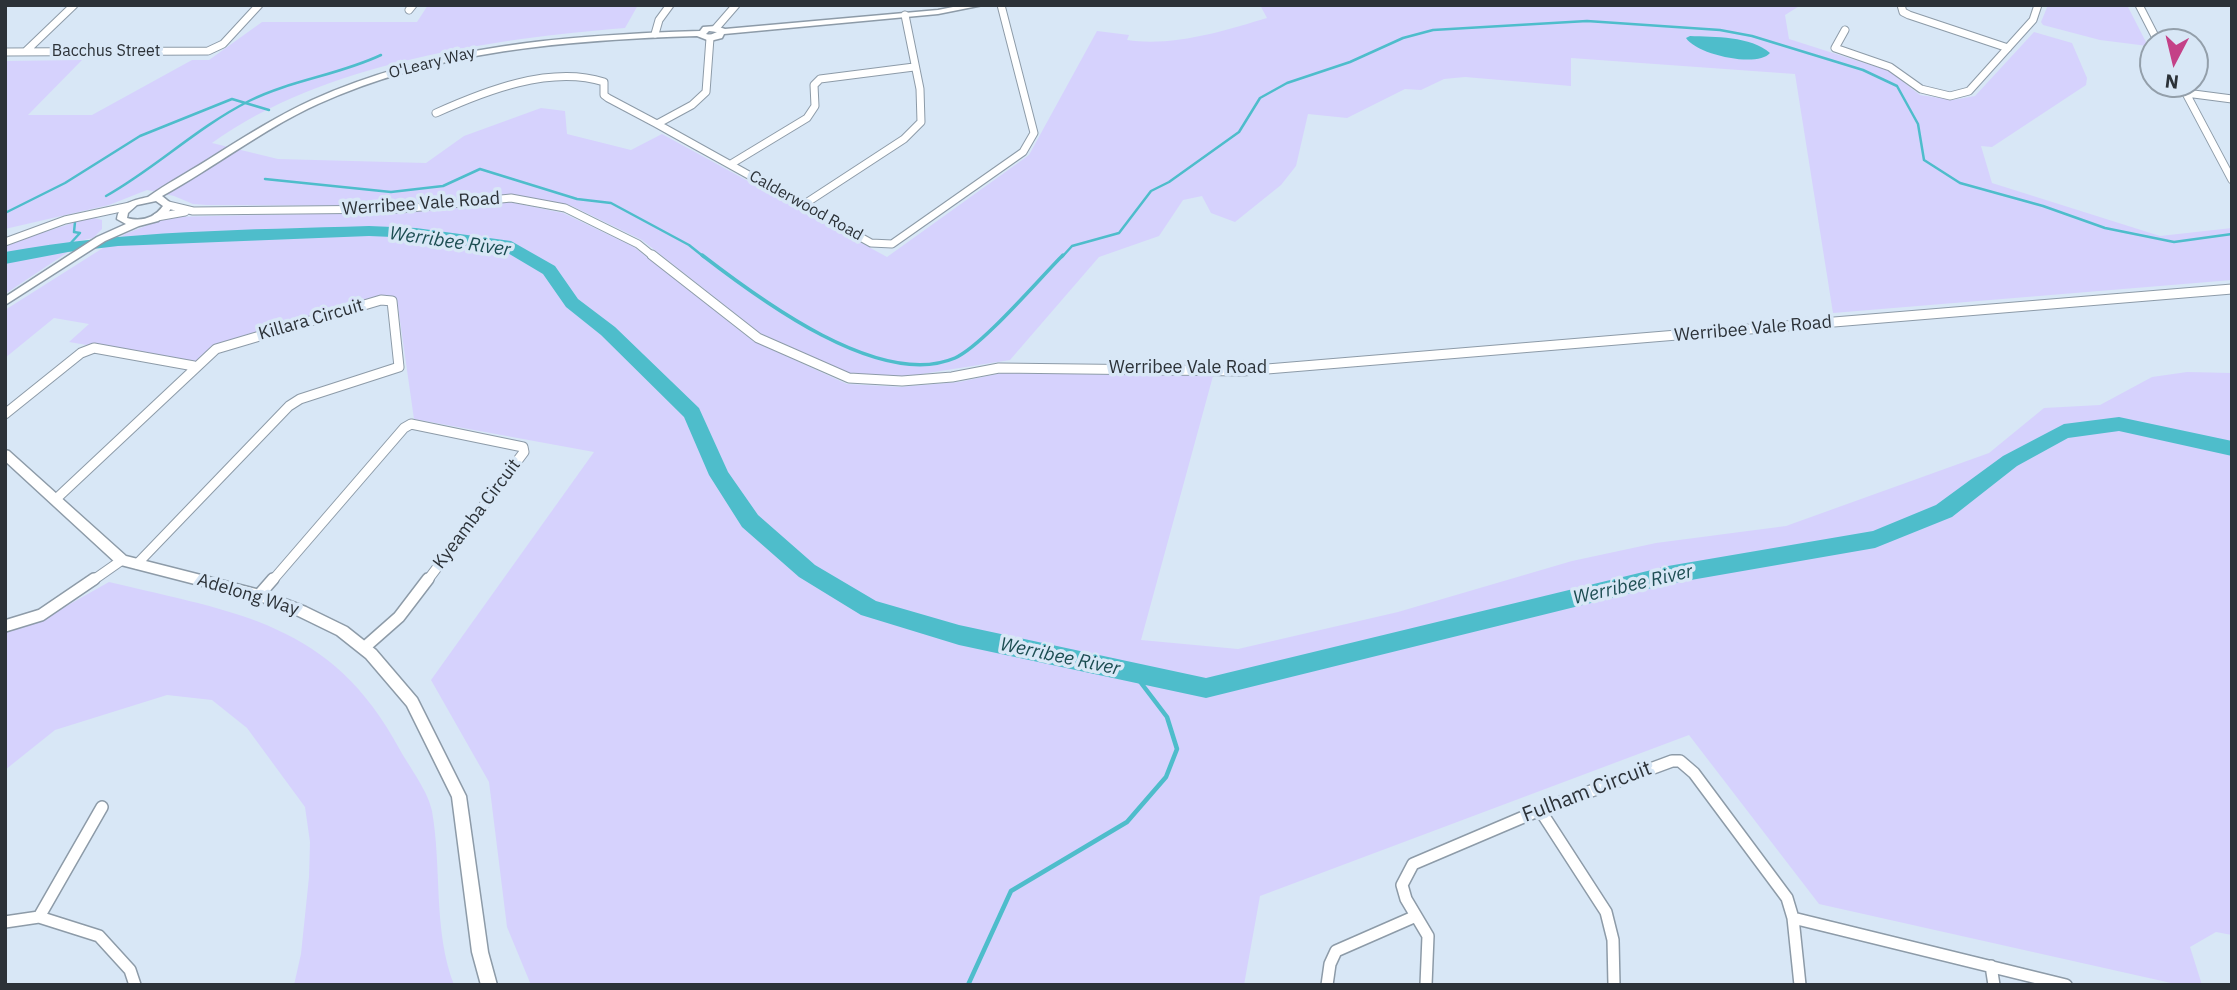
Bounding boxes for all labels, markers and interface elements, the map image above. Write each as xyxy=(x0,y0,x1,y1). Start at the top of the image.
north arrow xyxy=(2139,28,2209,98)
street label: Bacchus Street xyxy=(52,41,160,61)
street label: O'Leary Way xyxy=(387,43,477,83)
text: N xyxy=(2163,69,2180,95)
street label: Calderwood Road xyxy=(746,167,866,245)
street label: Werribee Vale Road xyxy=(341,188,501,220)
water label: Werribee River xyxy=(388,222,512,262)
street label: Killara Circuit xyxy=(256,295,366,345)
street label: Werribee Vale Road xyxy=(1673,311,1833,347)
street label: Werribee Vale Road xyxy=(1109,357,1267,379)
street label: Kyeamba Circuit xyxy=(429,455,525,573)
water label: Werribee River xyxy=(1571,560,1695,610)
street label: Adelong Way xyxy=(195,569,301,621)
water label: Werribee River xyxy=(998,633,1122,681)
street label: Fulham Circuit xyxy=(1519,756,1655,828)

